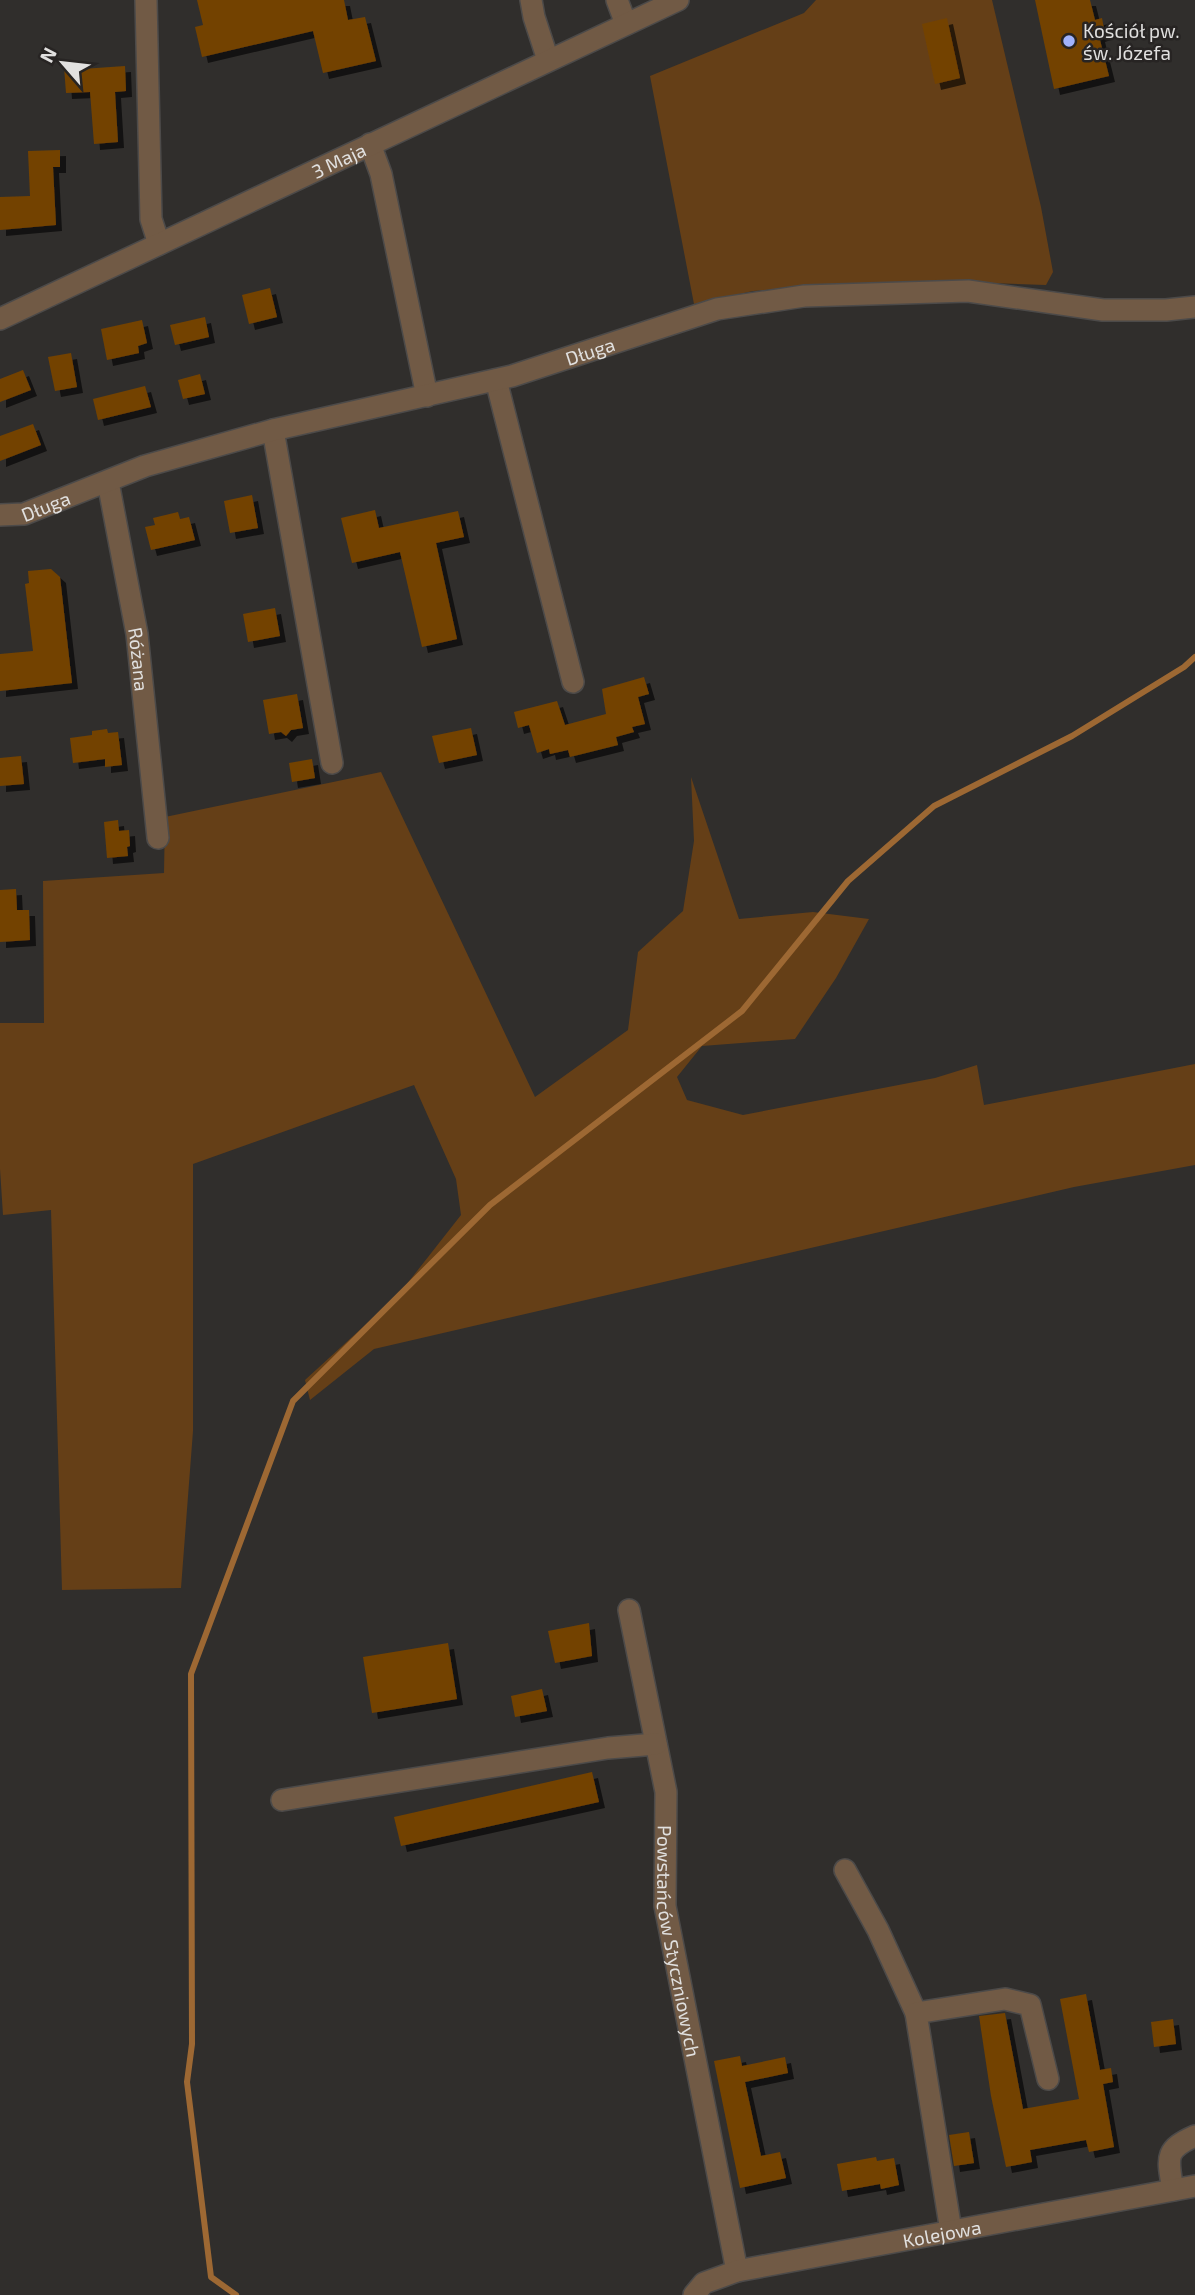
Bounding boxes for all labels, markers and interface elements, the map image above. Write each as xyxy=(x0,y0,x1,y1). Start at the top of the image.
place label: Kościół pw. św. Józefa xyxy=(1083,19,1180,64)
north arrow xyxy=(28,28,98,98)
marker: Kościół pw. św. Józefa xyxy=(1061,33,1077,49)
text: N xyxy=(34,43,61,66)
street label: 3 Maja xyxy=(308,137,369,182)
street label: Długa xyxy=(562,332,617,369)
street label: Długa xyxy=(18,485,73,526)
street label: Różana xyxy=(124,625,154,692)
street label: Powstańców Styczniowych xyxy=(653,1825,706,2059)
street label: Kolejowa xyxy=(901,2214,983,2252)

